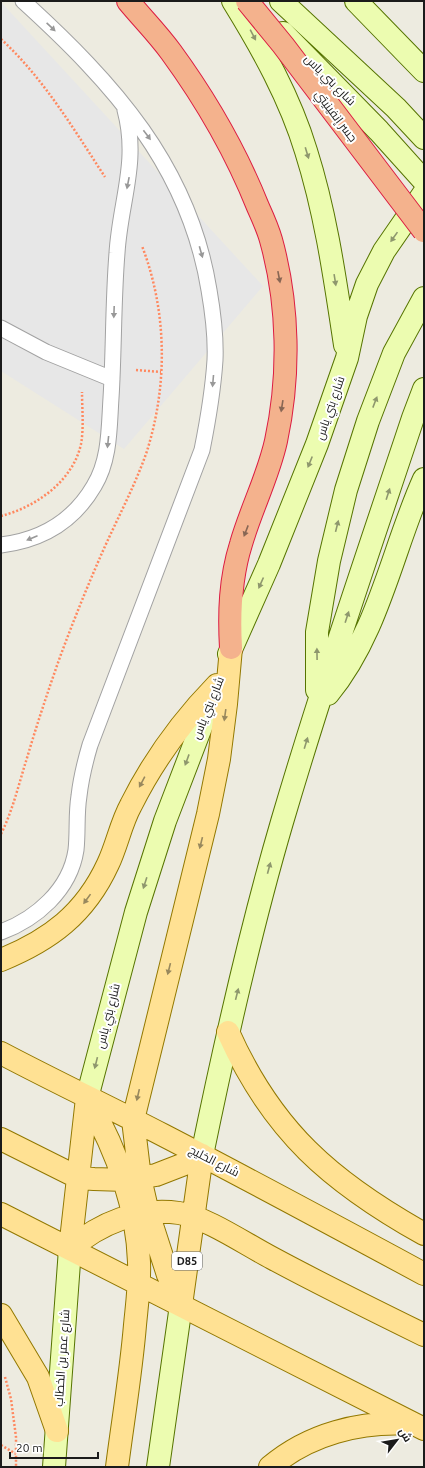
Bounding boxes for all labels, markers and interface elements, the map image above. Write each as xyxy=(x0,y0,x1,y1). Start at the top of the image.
one-way arrow xyxy=(46,23,57,32)
one-way arrow xyxy=(250,29,256,40)
street label: شارع بني ياس xyxy=(299,52,359,111)
street label: جسر إنفينيتي xyxy=(310,87,360,146)
one-way arrow xyxy=(143,130,151,140)
one-way arrow xyxy=(304,147,310,159)
one-way arrow xyxy=(125,177,131,189)
one-way arrow xyxy=(390,232,398,242)
one-way arrow xyxy=(198,247,204,259)
one-way arrow xyxy=(277,271,283,283)
one-way arrow xyxy=(332,273,338,286)
one-way arrow xyxy=(111,306,118,318)
street label: شارع بني ياس xyxy=(313,374,350,443)
one-way arrow xyxy=(210,375,216,387)
one-way arrow xyxy=(373,396,379,408)
one-way arrow xyxy=(278,400,284,412)
one-way arrow xyxy=(104,436,111,448)
one-way arrow xyxy=(306,457,312,469)
one-way arrow xyxy=(385,487,391,499)
one-way arrow xyxy=(334,520,340,532)
one-way arrow xyxy=(242,525,248,537)
one-way arrow xyxy=(25,536,37,542)
one-way arrow xyxy=(258,577,264,588)
one-way arrow xyxy=(344,611,350,623)
one-way arrow xyxy=(314,647,320,660)
street label: شارع بني ياس xyxy=(189,674,230,743)
one-way arrow xyxy=(222,709,228,721)
one-way arrow xyxy=(303,737,309,749)
one-way arrow xyxy=(184,755,190,767)
one-way arrow xyxy=(139,776,146,788)
one-way arrow xyxy=(197,836,203,849)
one-way arrow xyxy=(266,862,272,874)
one-way arrow xyxy=(142,878,148,890)
one-way arrow xyxy=(83,894,91,905)
one-way arrow xyxy=(166,963,172,975)
street label: شارع بني ياس xyxy=(93,982,126,1051)
one-way arrow xyxy=(234,988,240,1000)
one-way arrow xyxy=(93,1057,99,1069)
one-way arrow xyxy=(135,1089,141,1101)
street label: شارع الخليج xyxy=(186,1142,242,1181)
road number: D85 xyxy=(172,1252,202,1270)
street label: شارع عمر بن الخطاب xyxy=(52,1309,73,1407)
north arrow xyxy=(377,1420,417,1460)
text: ش xyxy=(396,1426,414,1445)
scale bar xyxy=(10,1434,98,1460)
text: 20 m xyxy=(16,1441,43,1454)

